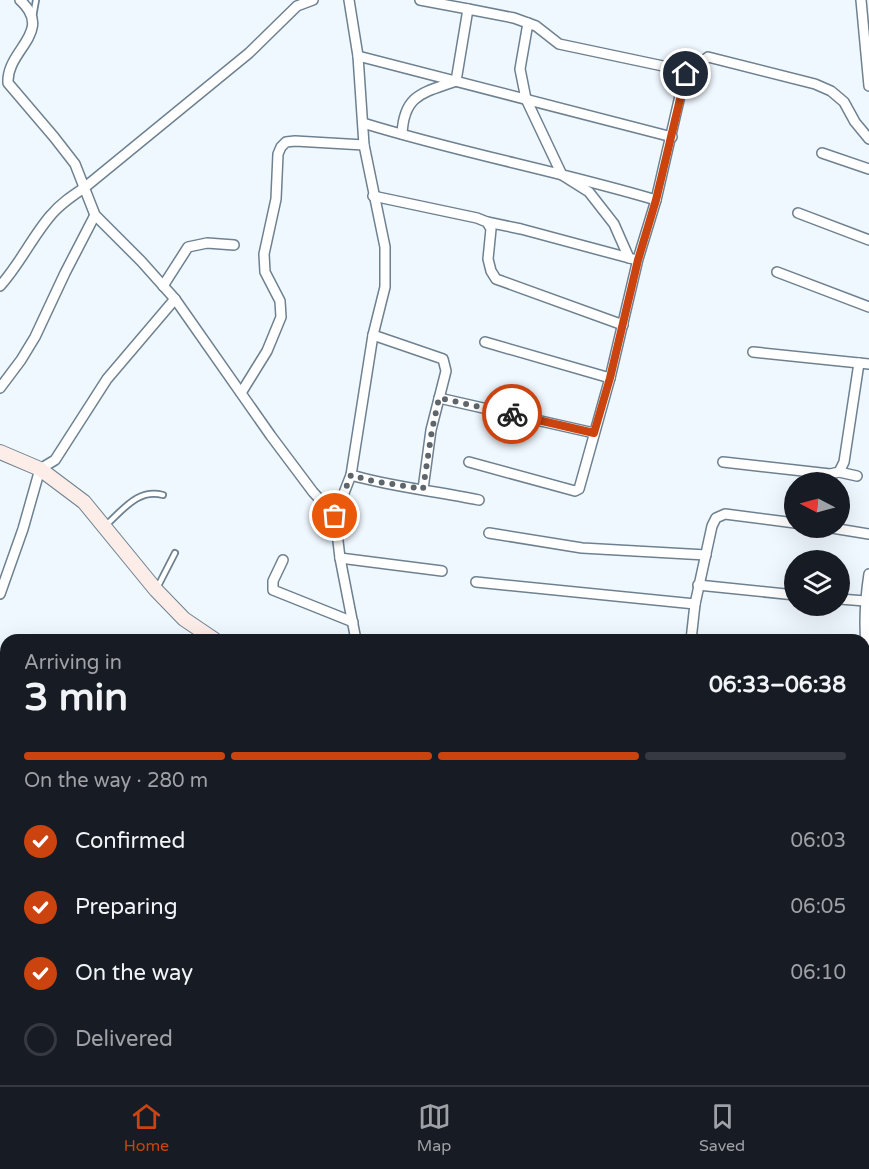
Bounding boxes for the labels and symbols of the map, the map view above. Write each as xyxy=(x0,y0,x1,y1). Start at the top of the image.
pin xyxy=(660,48,711,99)
courier xyxy=(482,384,542,444)
north arrow xyxy=(784,472,850,538)
pin xyxy=(309,490,360,541)

